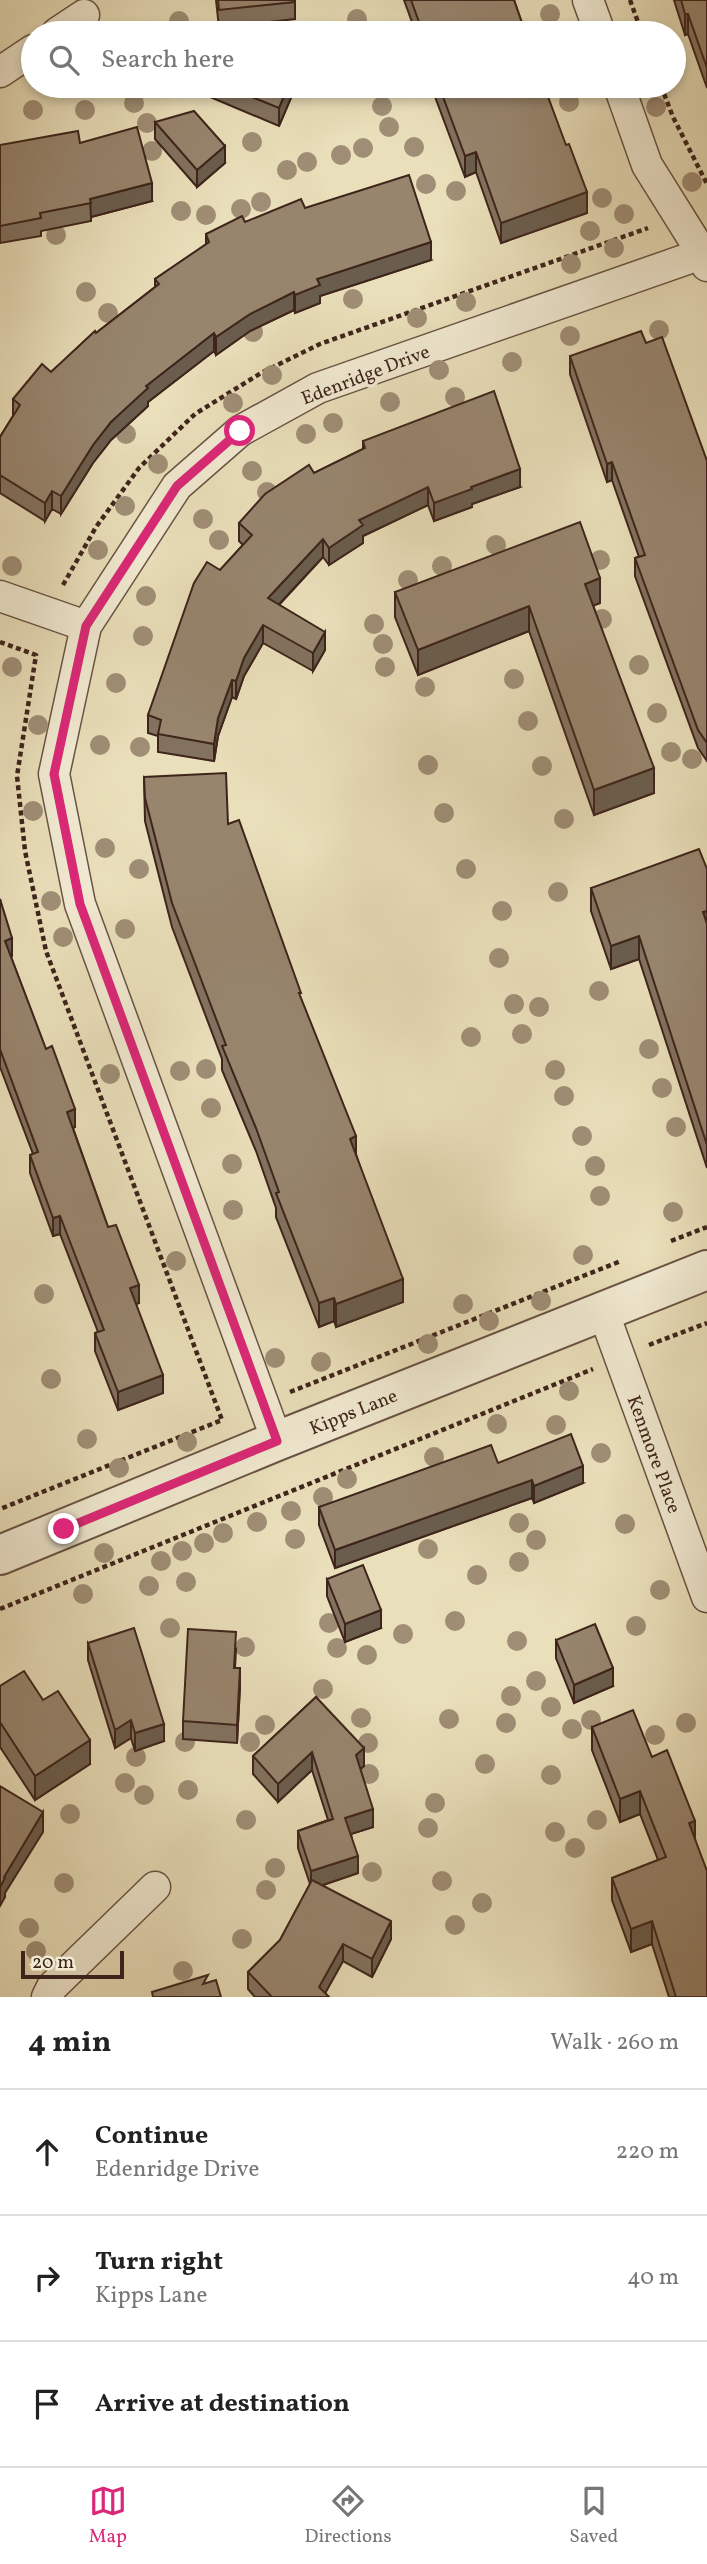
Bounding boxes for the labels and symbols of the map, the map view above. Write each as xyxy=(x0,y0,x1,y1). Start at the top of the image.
street label: Edenridge Drive xyxy=(298,339,434,412)
route start xyxy=(224,415,255,446)
street label: Kipps Lane xyxy=(306,1383,402,1442)
street label: Kenmore Place xyxy=(620,1392,687,1517)
route end xyxy=(48,1513,79,1544)
scale bar xyxy=(21,1948,124,1980)

